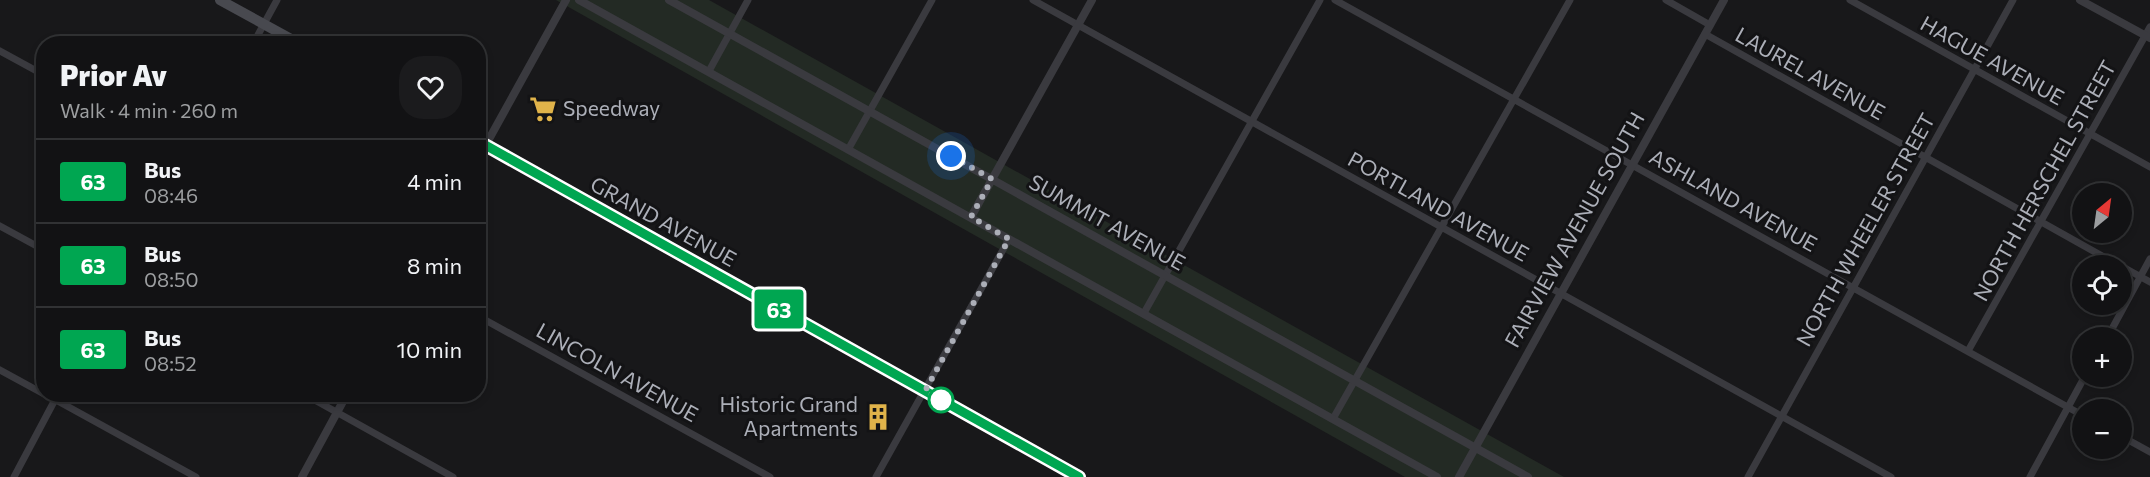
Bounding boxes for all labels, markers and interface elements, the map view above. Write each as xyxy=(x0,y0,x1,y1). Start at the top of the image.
street label: HAGUE AVENUE xyxy=(1917,10,2069,109)
street label: LAUREL AVENUE xyxy=(1732,21,1890,124)
button: heart xyxy=(399,56,462,119)
street label: NORTH HERSCHEL STREET xyxy=(1967,56,2120,305)
text: Prior Av xyxy=(60,58,167,92)
supermarket icon: Speedway xyxy=(528,94,558,124)
place label: Speedway xyxy=(563,95,660,120)
text: Walk · 4 min · 260 m xyxy=(60,98,238,122)
street label: FAIRVIEW AVENUE SOUTH xyxy=(1499,107,1649,351)
street label: NORTH WHEELER STREET xyxy=(1790,108,1939,350)
your location xyxy=(936,141,966,171)
street label: ASHLAND AVENUE xyxy=(1646,143,1822,256)
street label: PORTLAND AVENUE xyxy=(1344,146,1533,266)
text: Bus xyxy=(144,156,181,183)
text: 4 min xyxy=(407,168,462,195)
street label: SUMMIT AVENUE xyxy=(1025,168,1190,275)
text: 63 xyxy=(80,169,106,194)
street label: GRAND AVENUE xyxy=(586,170,741,271)
text: 08:46 xyxy=(144,183,198,207)
north arrow xyxy=(2072,183,2132,243)
map controls xyxy=(2072,183,2132,459)
text: Bus xyxy=(144,240,181,267)
text: 8 min xyxy=(407,252,462,279)
text: 63 xyxy=(80,253,106,278)
button: locate xyxy=(2072,255,2132,315)
text: 08:50 xyxy=(144,267,198,291)
line badge: 63 xyxy=(752,290,806,328)
text: 63 xyxy=(766,297,792,322)
street label: LINCOLN AVENUE xyxy=(533,317,703,426)
text: Bus xyxy=(144,324,181,351)
button: + xyxy=(2072,327,2132,387)
text: 10 min xyxy=(397,336,462,363)
text: 63 xyxy=(80,337,106,362)
text: 08:52 xyxy=(144,351,197,375)
unlabelled marker xyxy=(928,387,954,413)
place label: Historic Grand Apartments xyxy=(719,391,858,440)
button: − xyxy=(2072,399,2132,459)
building icon: Historic Grand Apartments xyxy=(863,402,893,432)

